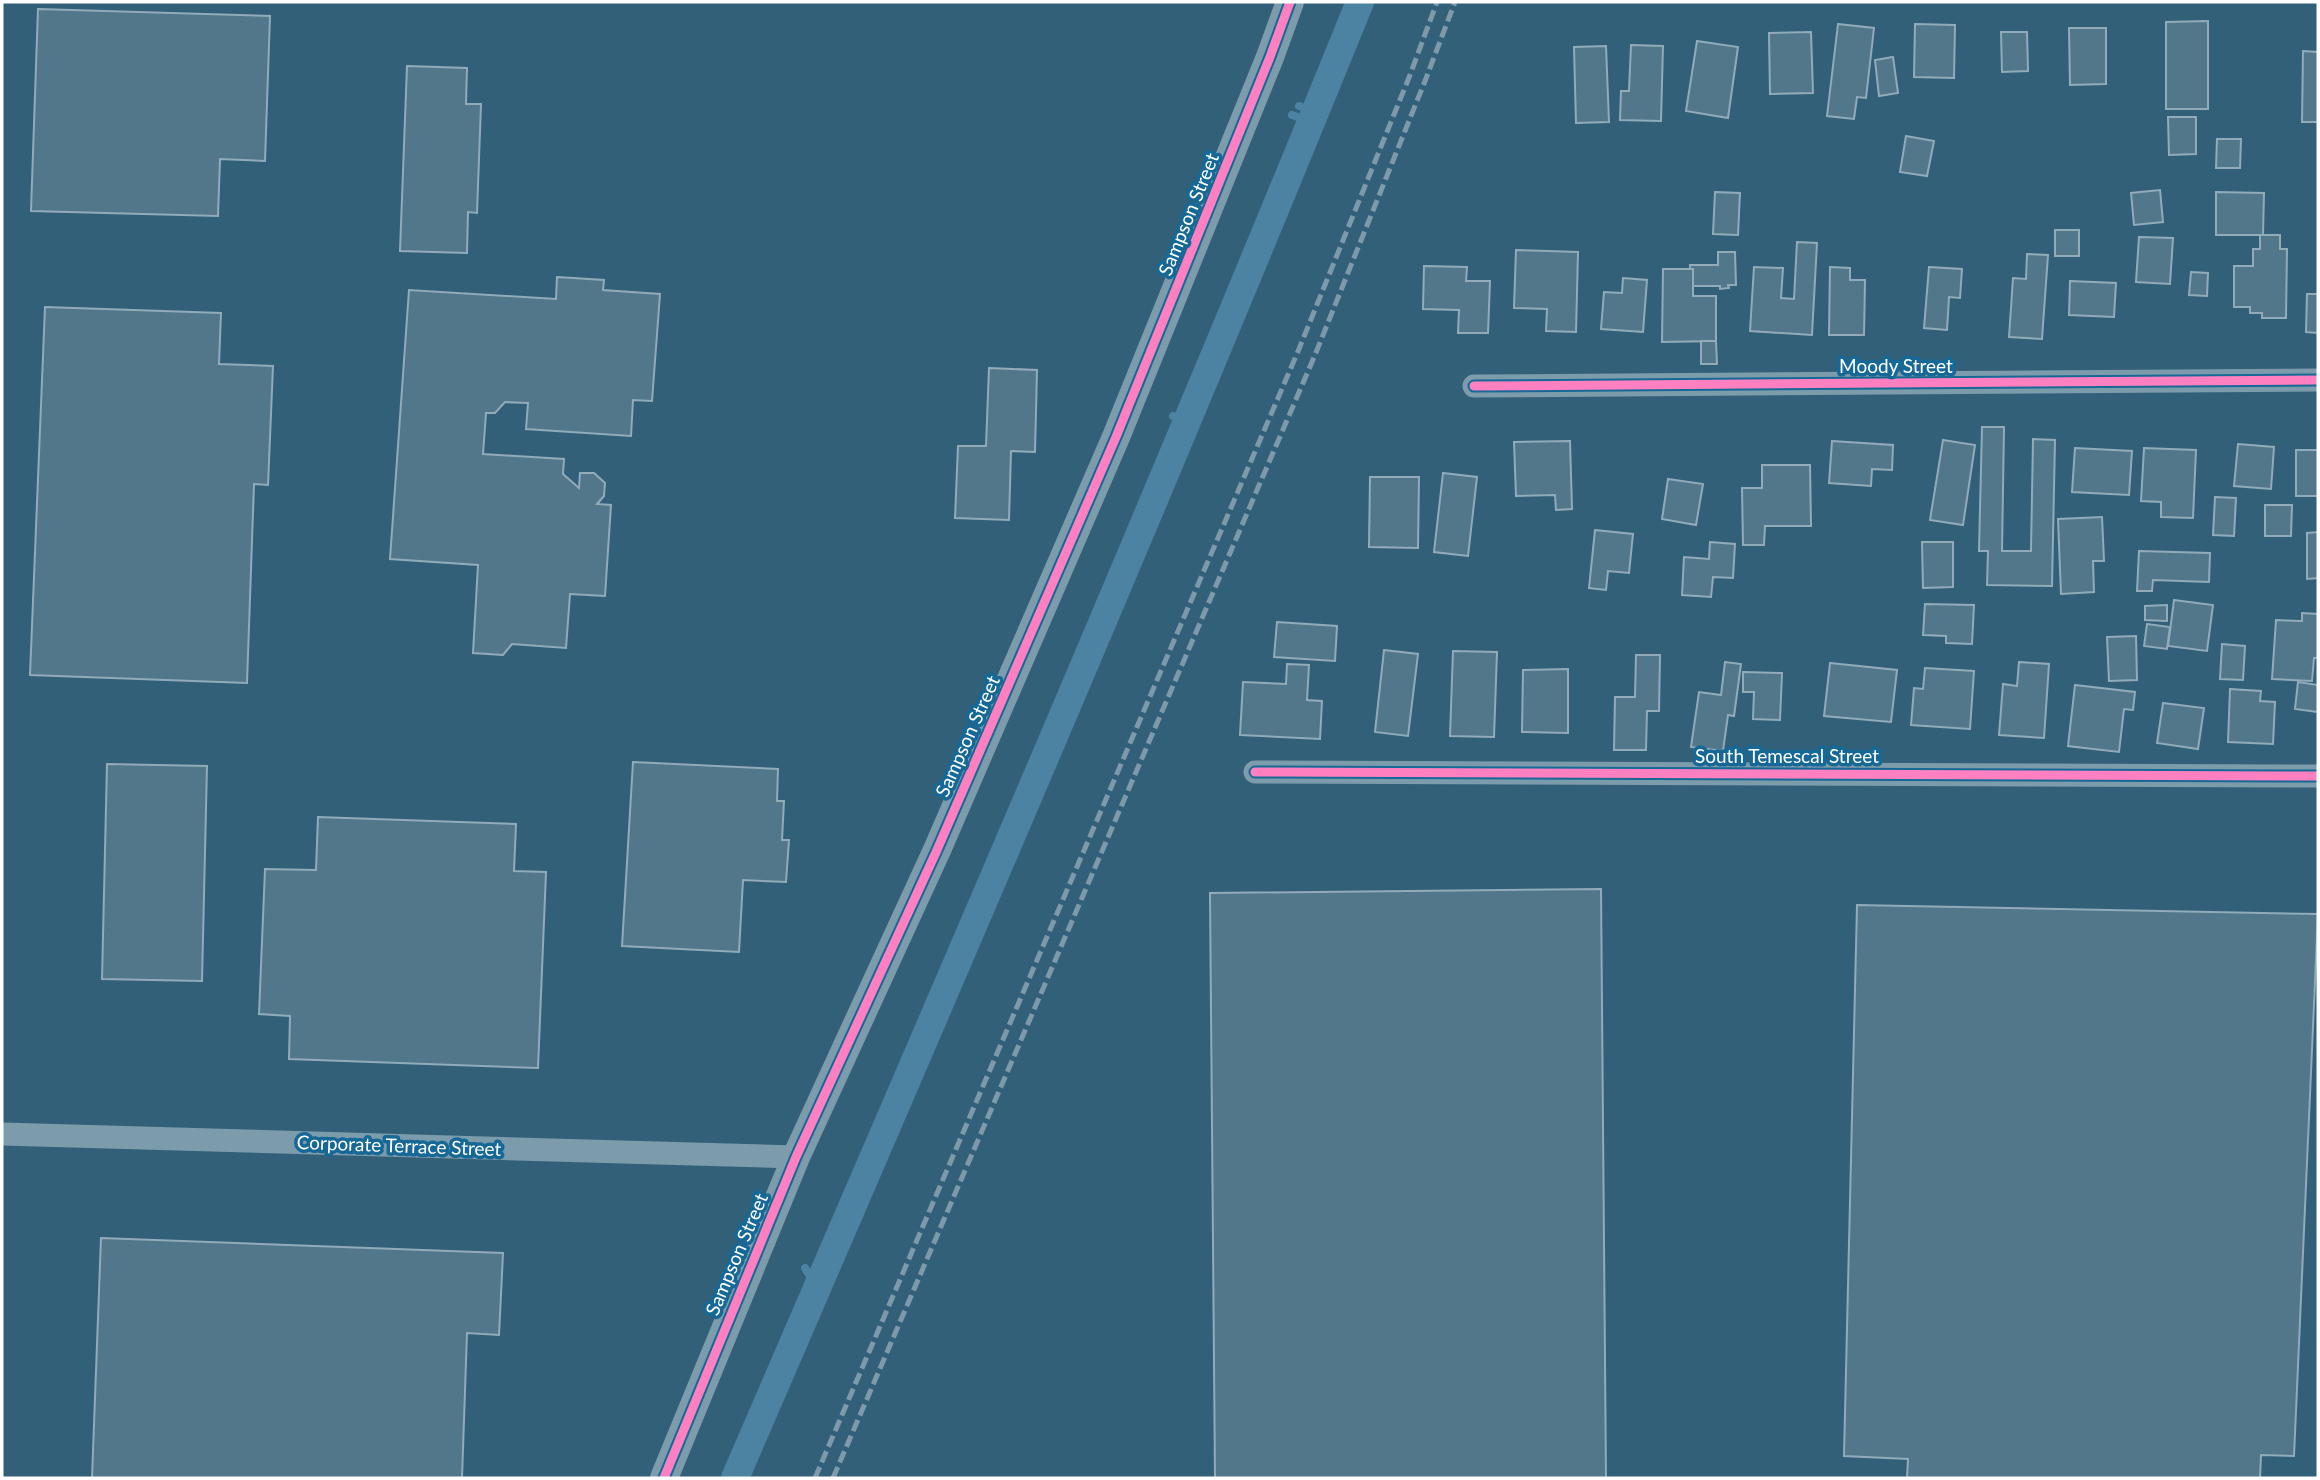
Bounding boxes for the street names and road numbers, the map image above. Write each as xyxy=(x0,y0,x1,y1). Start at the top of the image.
street label: Sampson Street xyxy=(1153,149,1223,279)
street label: Moody Street xyxy=(1839,354,1953,377)
street label: Sampson Street xyxy=(930,672,1004,800)
street label: South Temescal Street xyxy=(1695,744,1879,767)
street label: Corporate Terrace Street xyxy=(296,1130,502,1160)
street label: Sampson Street xyxy=(700,1189,772,1319)

